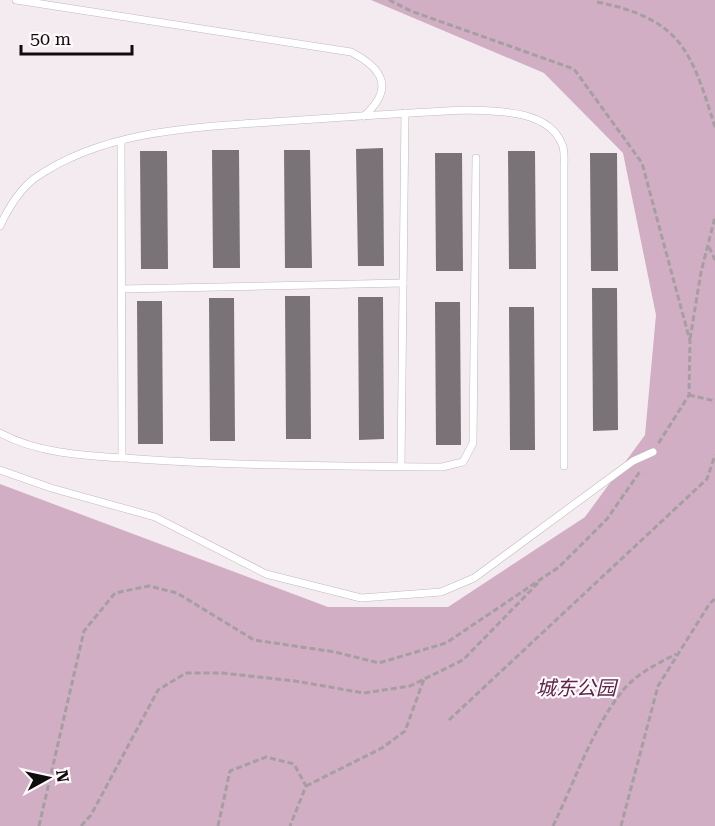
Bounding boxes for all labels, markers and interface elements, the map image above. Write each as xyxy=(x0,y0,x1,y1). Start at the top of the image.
scale bar xyxy=(21,18,132,56)
text: 50 m xyxy=(30,28,71,49)
park label: 城东公园 xyxy=(536,676,619,700)
north arrow xyxy=(18,748,78,808)
text: N xyxy=(52,769,73,783)

